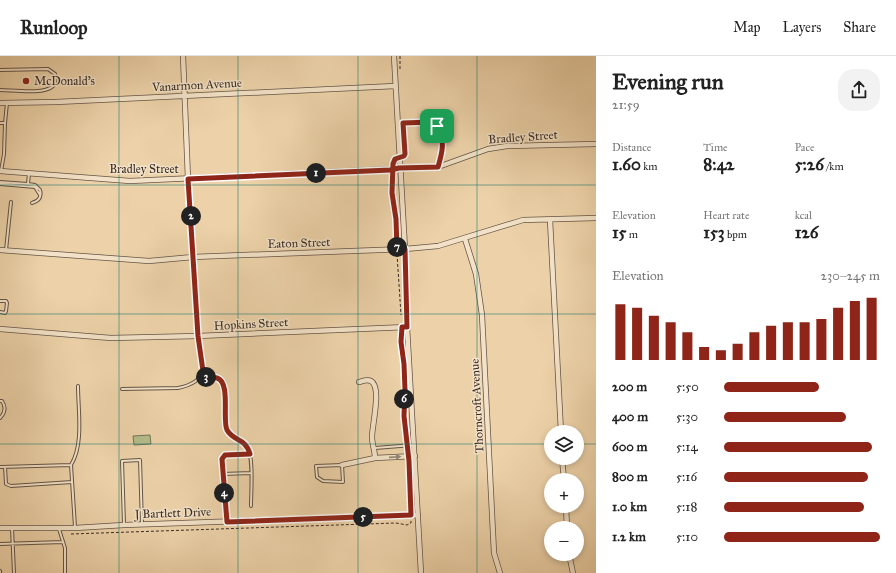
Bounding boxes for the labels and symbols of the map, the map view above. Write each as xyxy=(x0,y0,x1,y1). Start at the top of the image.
place label: McDonald's xyxy=(34,74,95,88)
marker: McDonald's xyxy=(21,76,31,86)
street label: Vanarmon Avenue xyxy=(151,76,242,94)
pin xyxy=(420,109,454,143)
street label: Bradley Street xyxy=(488,128,559,146)
street label: Bradley Street xyxy=(109,162,180,176)
pin: 1 xyxy=(306,163,326,183)
pin: 2 xyxy=(181,206,201,226)
street label: Eaton Street xyxy=(267,235,331,251)
pin: 7 xyxy=(387,237,407,257)
street label: Hopkins Street xyxy=(213,315,289,333)
street label: Thorncroft Avenue xyxy=(468,358,486,454)
pin: 3 xyxy=(196,367,216,387)
pin: 6 xyxy=(394,389,414,409)
one-way arrow xyxy=(389,454,401,461)
pin: 4 xyxy=(214,483,234,503)
street label: J Bartlett Drive xyxy=(133,505,211,522)
pin: 5 xyxy=(353,507,373,527)

